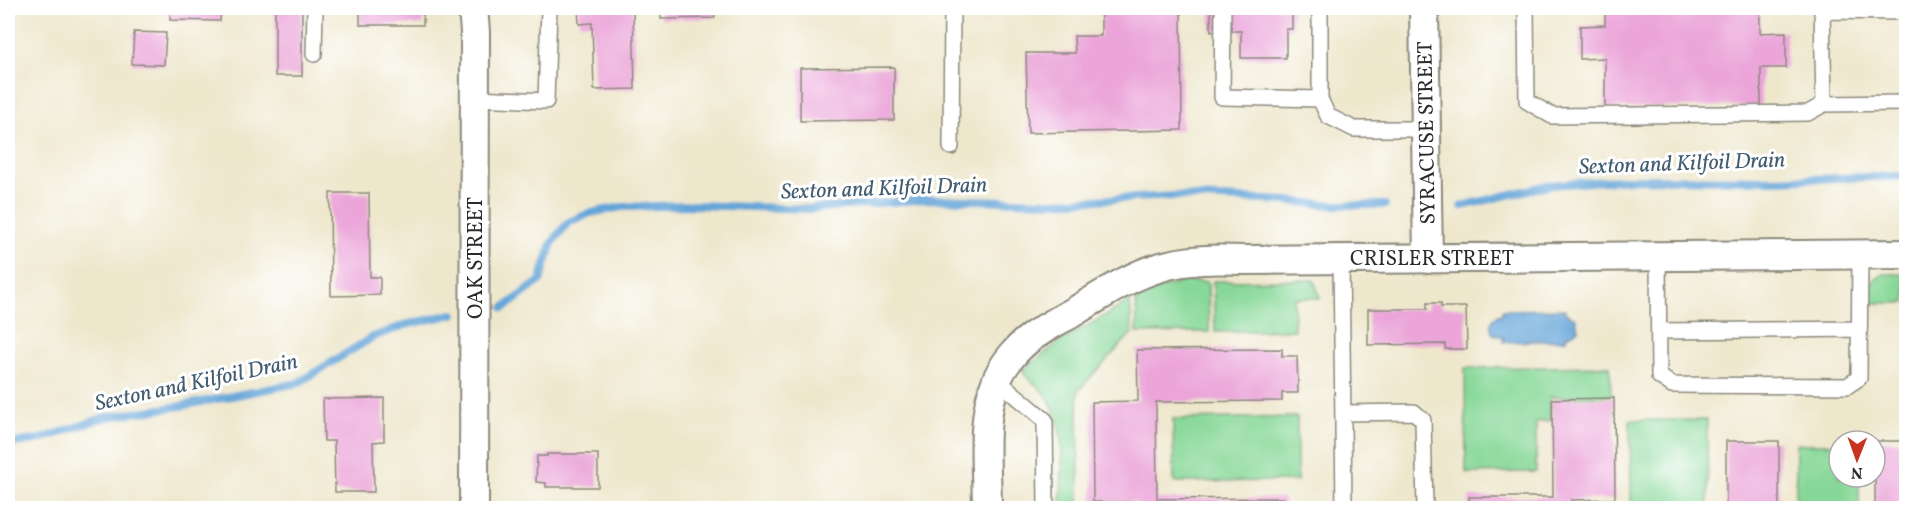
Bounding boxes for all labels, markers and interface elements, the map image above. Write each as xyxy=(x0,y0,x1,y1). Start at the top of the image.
street label: SYRACUSE STREET xyxy=(1411,41,1444,225)
water label: Sexton and Kilfoil Drain xyxy=(1578,145,1786,184)
water label: Sexton and Kilfoil Drain xyxy=(780,170,988,209)
street label: OAK STREET xyxy=(462,197,491,319)
street label: CRISLER STREET xyxy=(1350,245,1514,274)
water label: Sexton and Kilfoil Drain xyxy=(92,347,301,420)
north arrow xyxy=(1827,429,1887,489)
text: N xyxy=(1850,461,1863,483)

